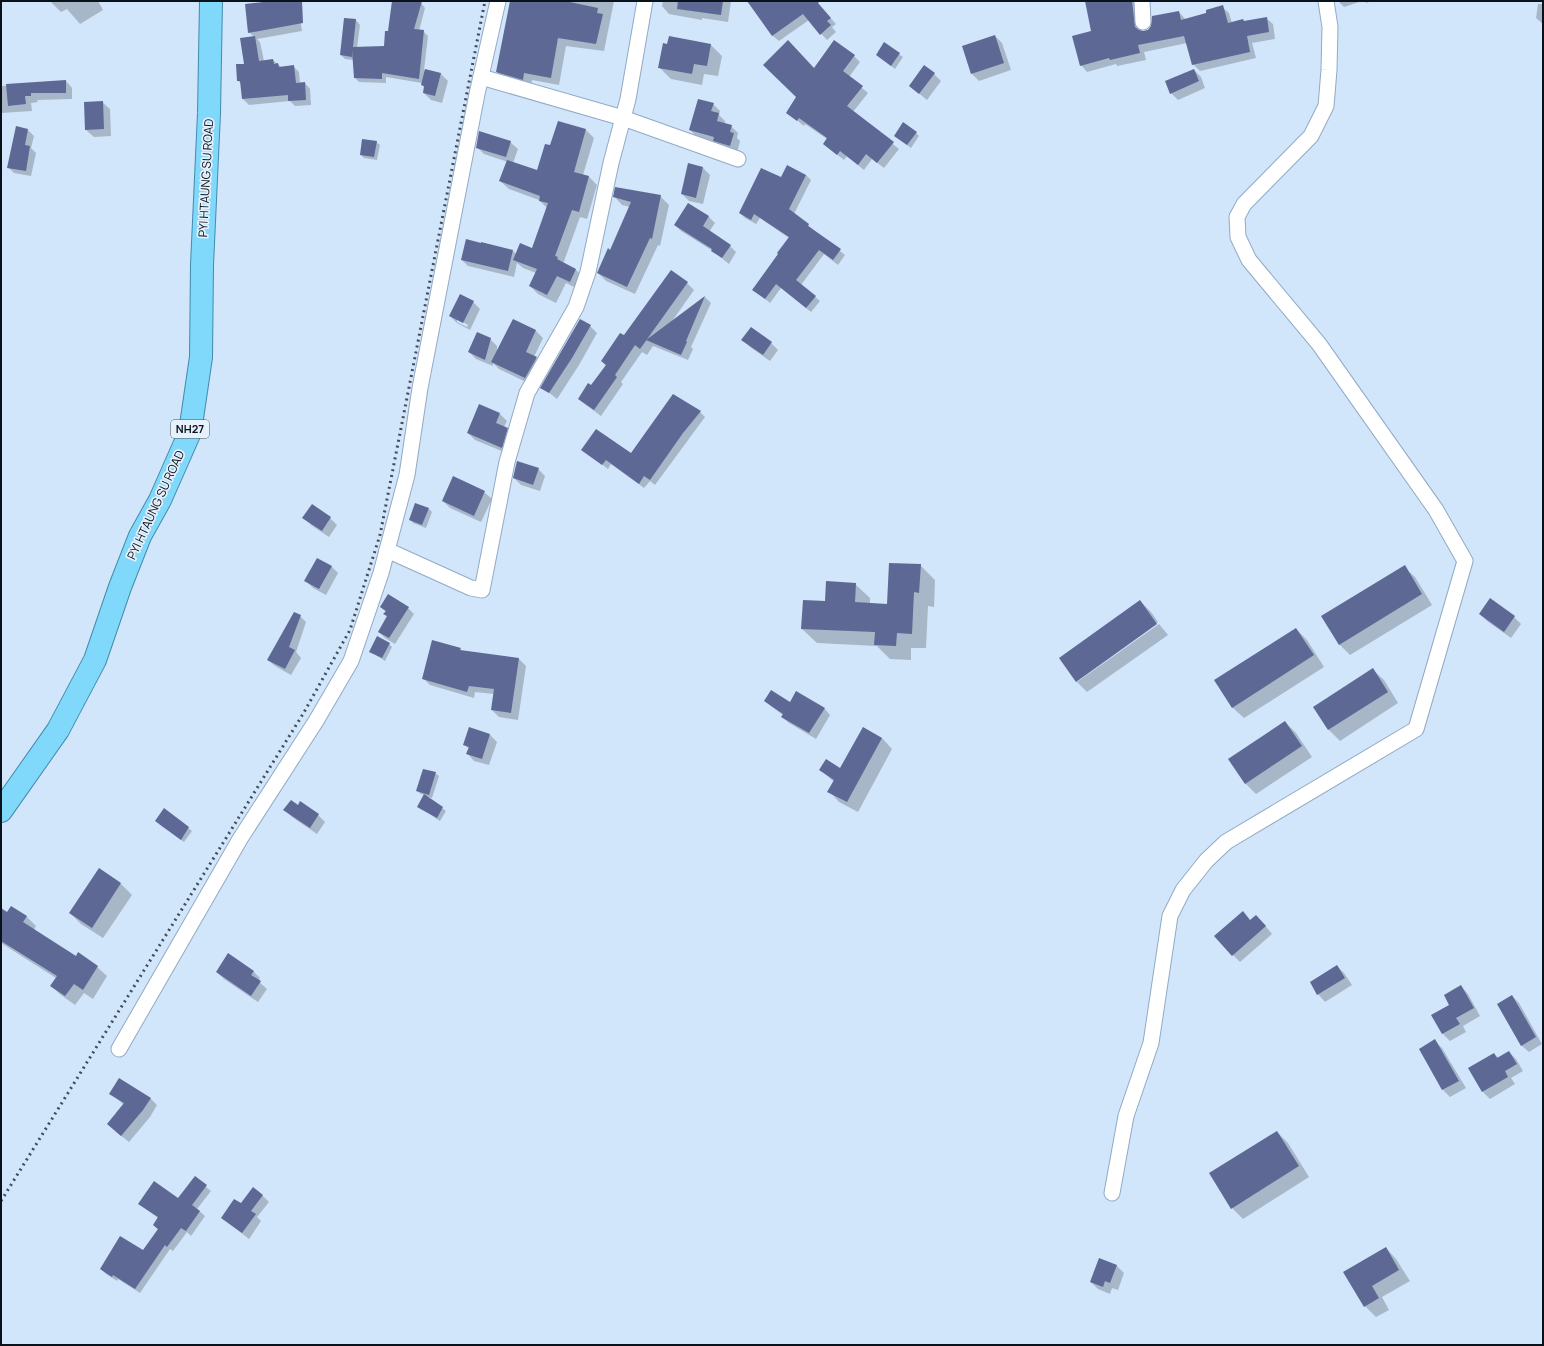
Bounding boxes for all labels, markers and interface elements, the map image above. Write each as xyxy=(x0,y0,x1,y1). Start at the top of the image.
street label: PYI HTAUNG SU ROAD xyxy=(194,118,217,238)
road number: NH27 xyxy=(171,420,209,438)
street label: PYI HTAUNG SU ROAD xyxy=(123,447,188,562)

